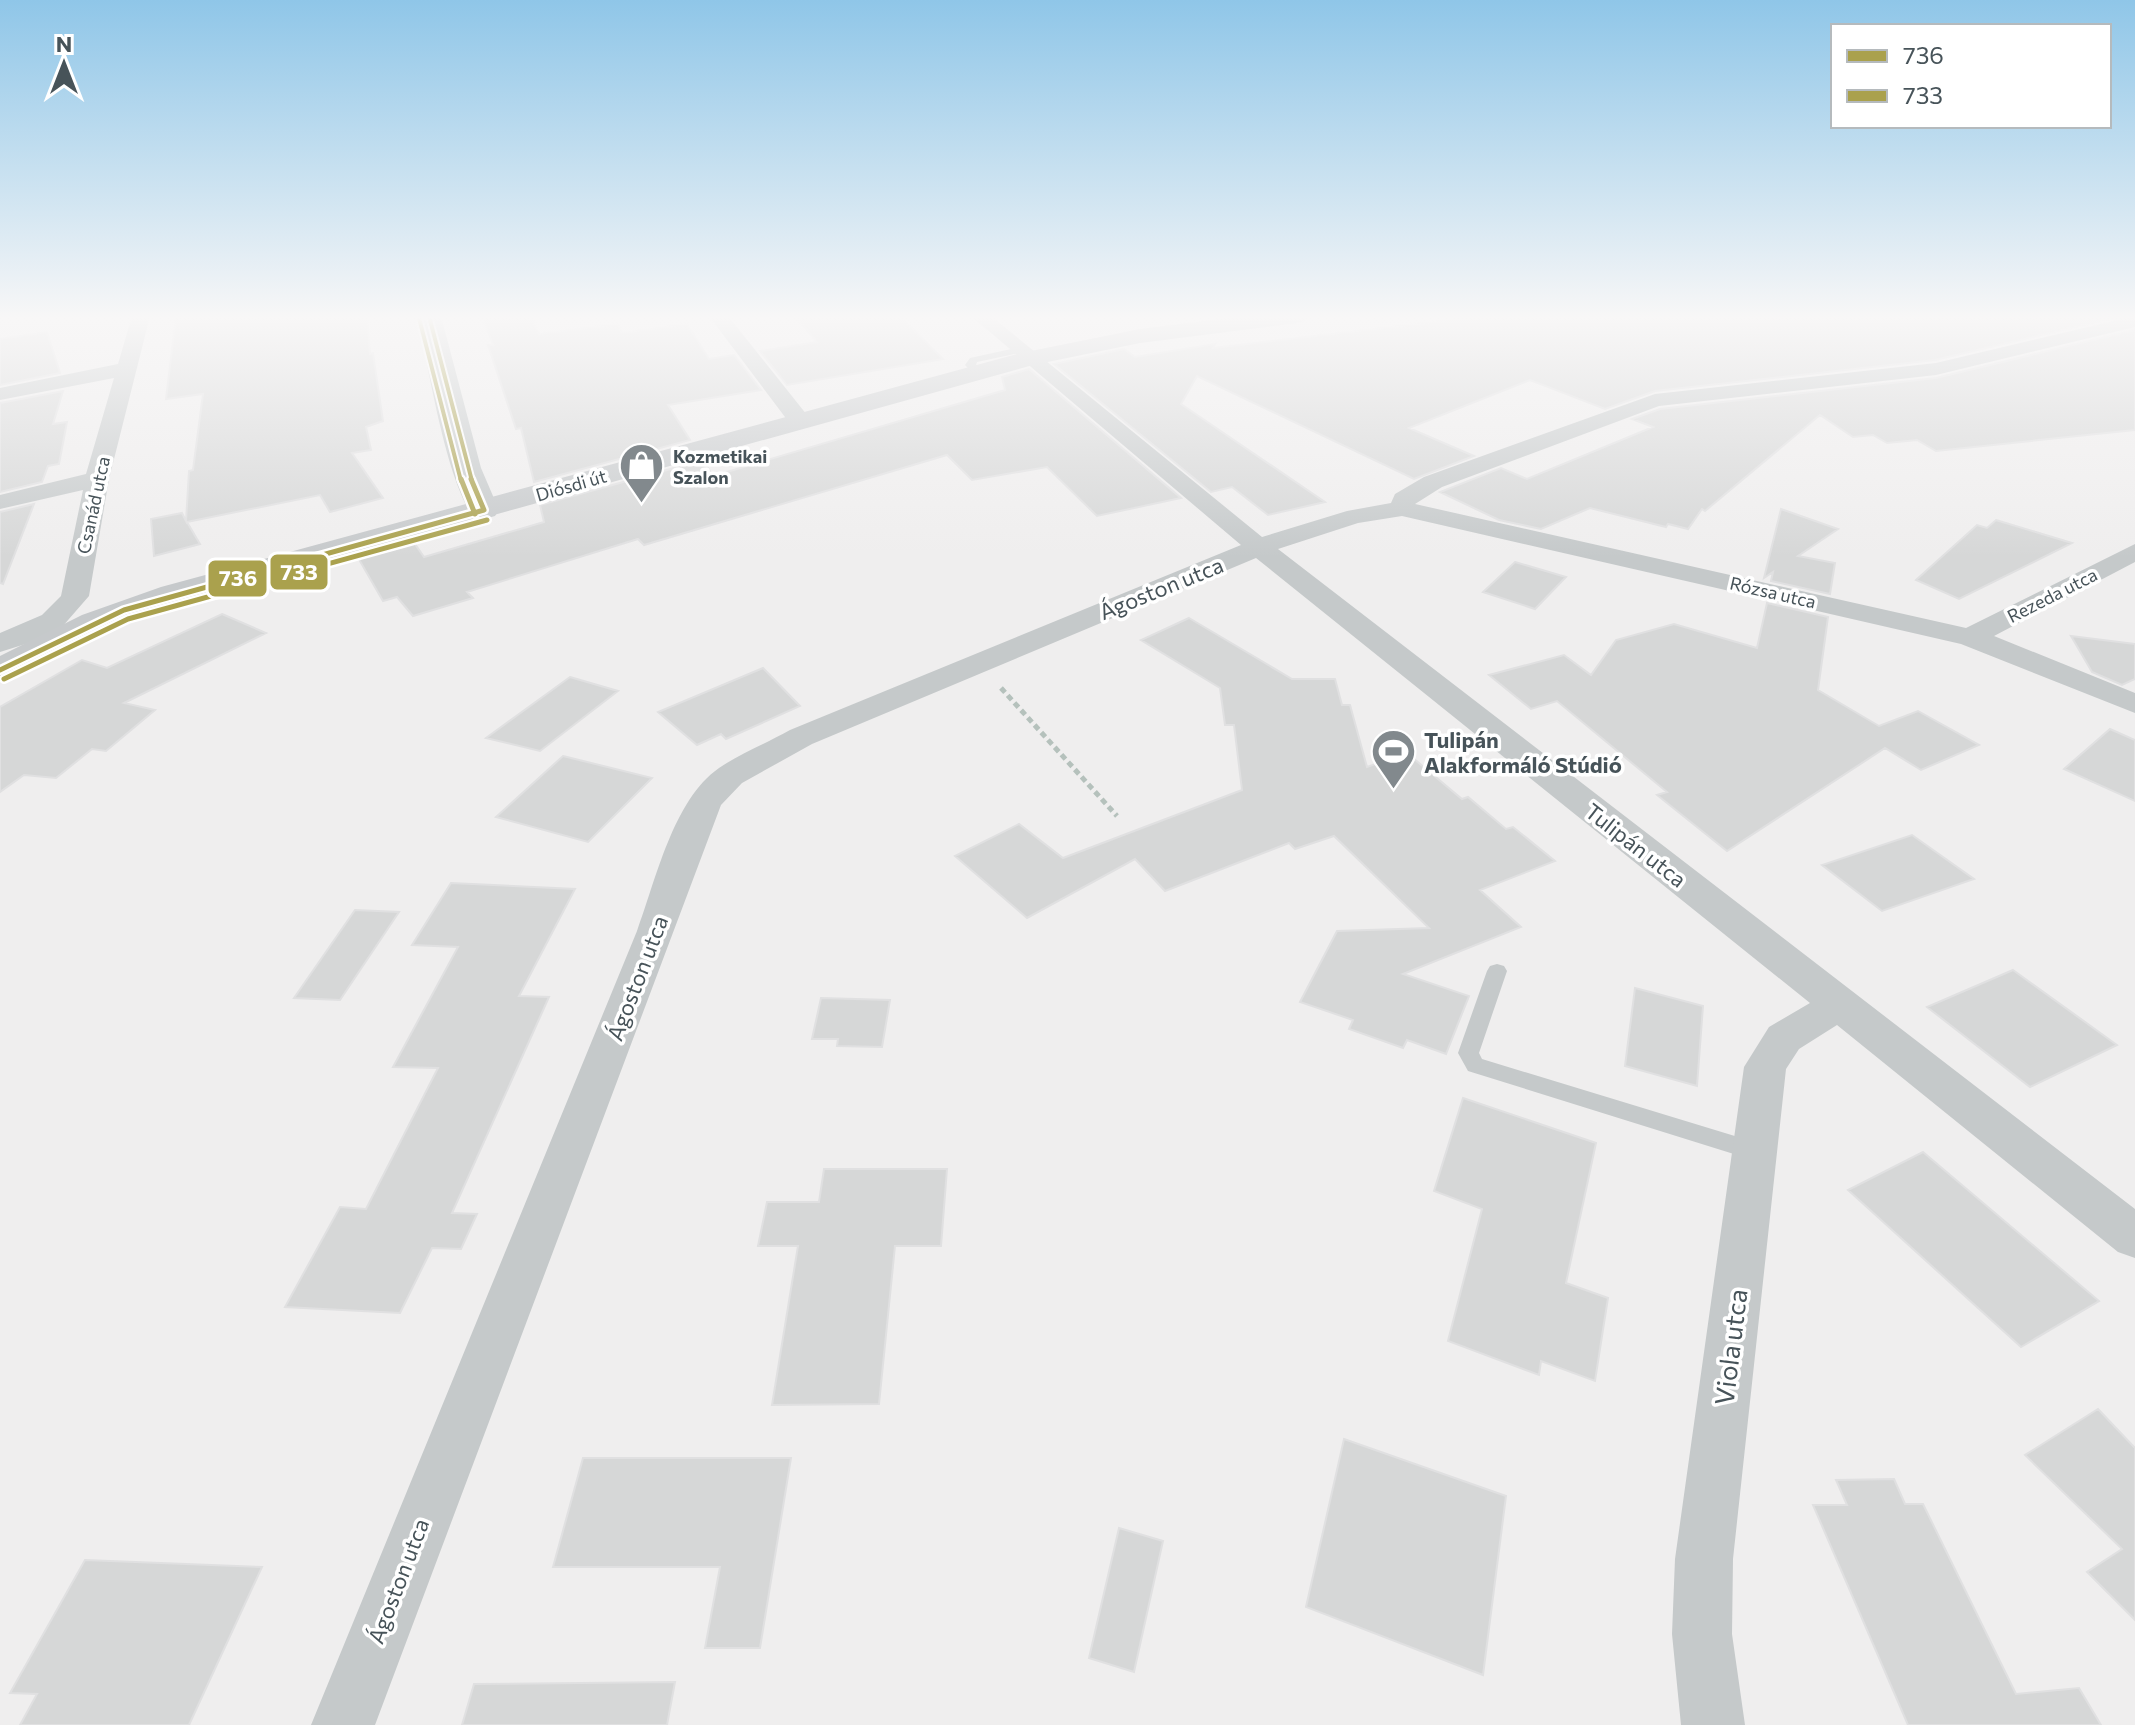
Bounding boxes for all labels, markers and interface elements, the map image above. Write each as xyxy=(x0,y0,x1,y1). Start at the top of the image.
north arrow xyxy=(24,24,104,104)
legend xyxy=(1831,24,2111,128)
text: N xyxy=(56,30,72,57)
text: 736 xyxy=(1903,40,1944,69)
text: 733 xyxy=(1903,80,1943,109)
shop icon: Kozmetikai Szalon xyxy=(618,442,666,505)
place label: Kozmetikai Szalon xyxy=(673,445,767,488)
street label: Csanád utca xyxy=(72,454,114,556)
street label: Diósdi út xyxy=(533,464,609,506)
street label: Ágoston utca xyxy=(1095,551,1227,625)
line badge: 733 xyxy=(269,553,329,591)
text: 733 xyxy=(280,558,318,585)
line badge: 736 xyxy=(207,559,268,598)
street label: Rezeda utca xyxy=(2003,563,2101,627)
text: 736 xyxy=(219,564,257,591)
street label: Rózsa utca xyxy=(1728,571,1818,613)
place label: Tulipán Alakformáló Stúdió xyxy=(1424,726,1622,778)
sports icon: Tulipán Alakformáló Stúdió xyxy=(1369,728,1417,791)
street label: Tulipán utca xyxy=(1580,797,1692,893)
street label: Ágoston utca xyxy=(601,912,673,1044)
street label: Viola utca xyxy=(1708,1287,1752,1407)
street label: Ágoston utca xyxy=(362,1515,434,1647)

